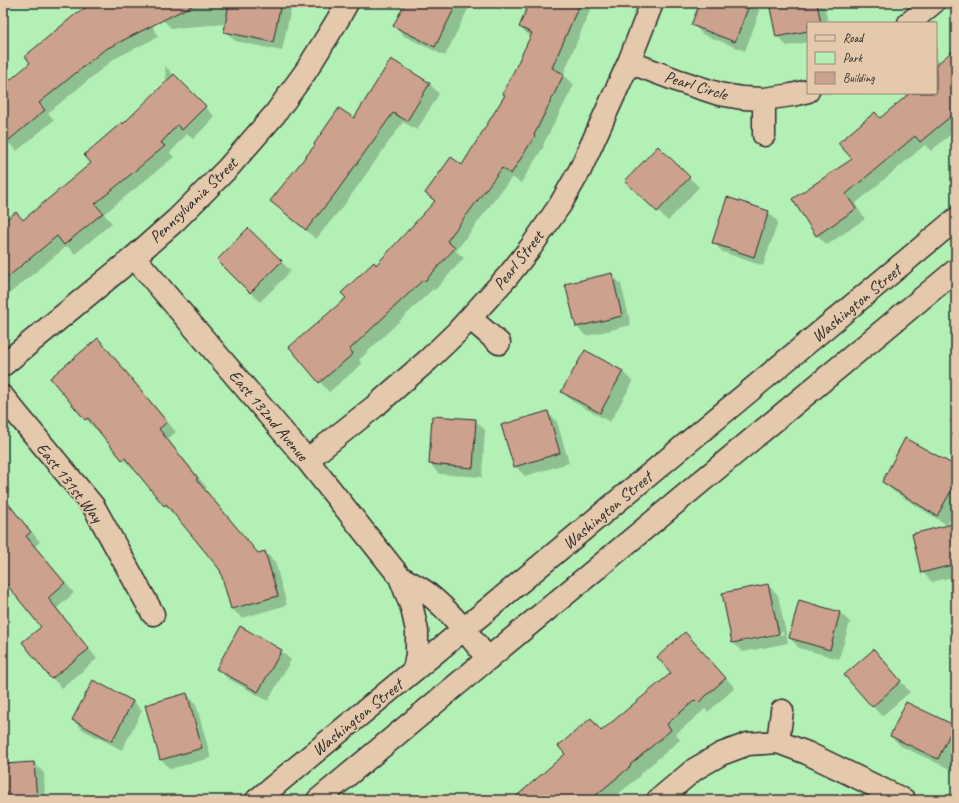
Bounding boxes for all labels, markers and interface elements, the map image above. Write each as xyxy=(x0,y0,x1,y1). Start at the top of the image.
legend xyxy=(807,22,937,94)
text: Road xyxy=(843,30,865,46)
text: Park xyxy=(843,50,864,66)
street label: Pearl Circle xyxy=(662,66,731,105)
text: Building xyxy=(843,70,875,86)
street label: Pennsylvania Street xyxy=(145,151,244,248)
street label: Pearl Street xyxy=(489,225,550,294)
street label: Washington Street xyxy=(807,258,907,347)
street label: East 132nd Avenue xyxy=(224,365,314,466)
street label: East 131st Way xyxy=(32,438,108,528)
street label: Washington Street xyxy=(558,465,658,554)
street label: Washington Street xyxy=(308,673,409,760)

